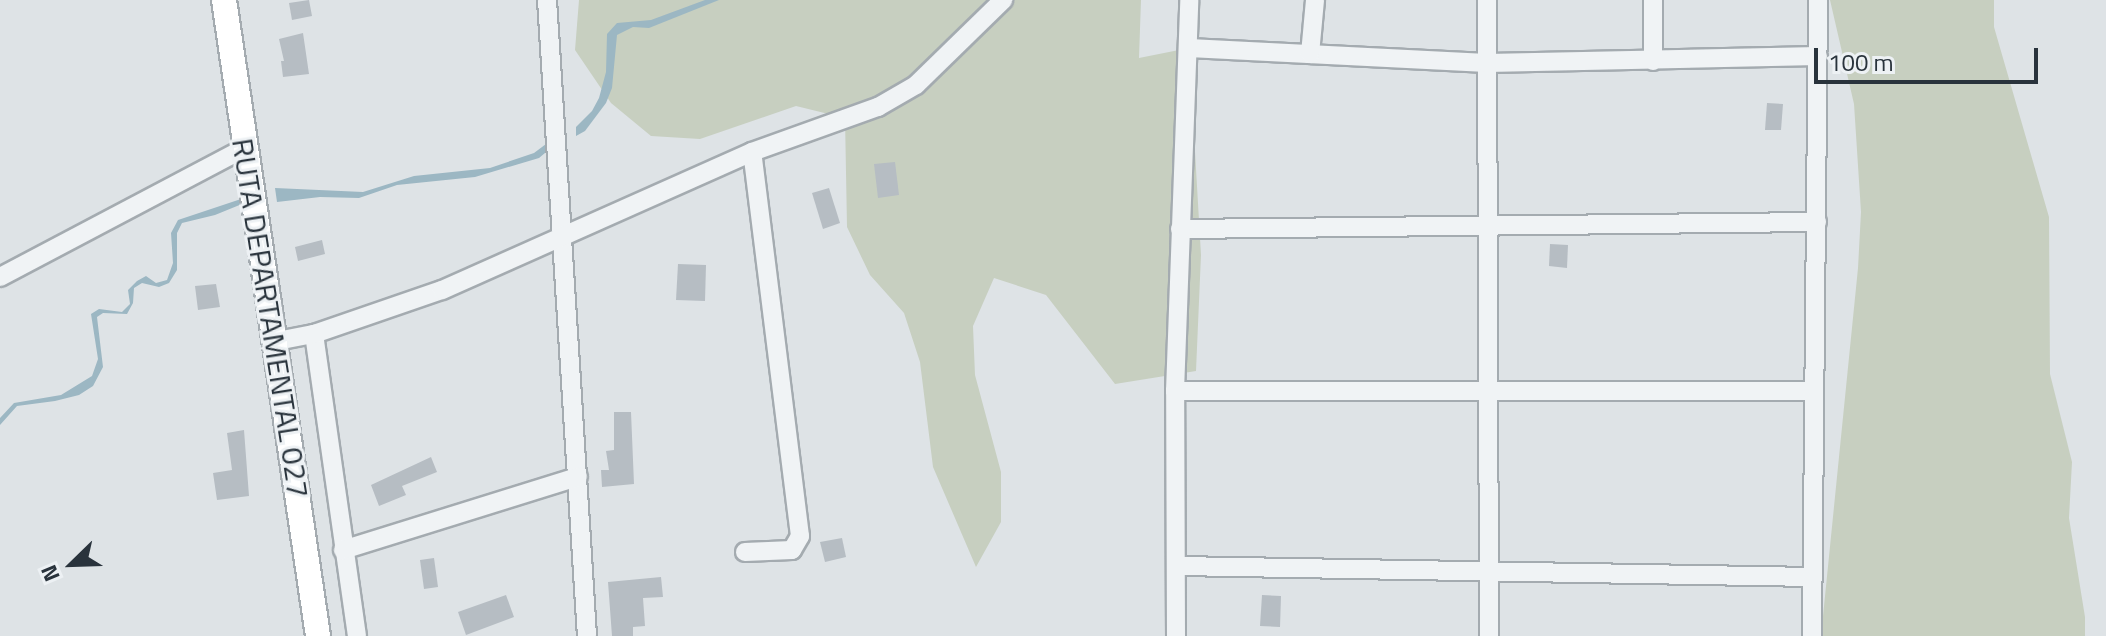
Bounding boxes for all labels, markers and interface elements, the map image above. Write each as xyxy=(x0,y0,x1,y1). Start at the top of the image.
scale bar xyxy=(1818,32,2042,82)
text: 100 m xyxy=(1828,44,1894,80)
street label: RUTA DEPARTAMENTAL 027 xyxy=(225,136,317,500)
north arrow xyxy=(32,524,112,604)
text: N xyxy=(31,560,69,587)

